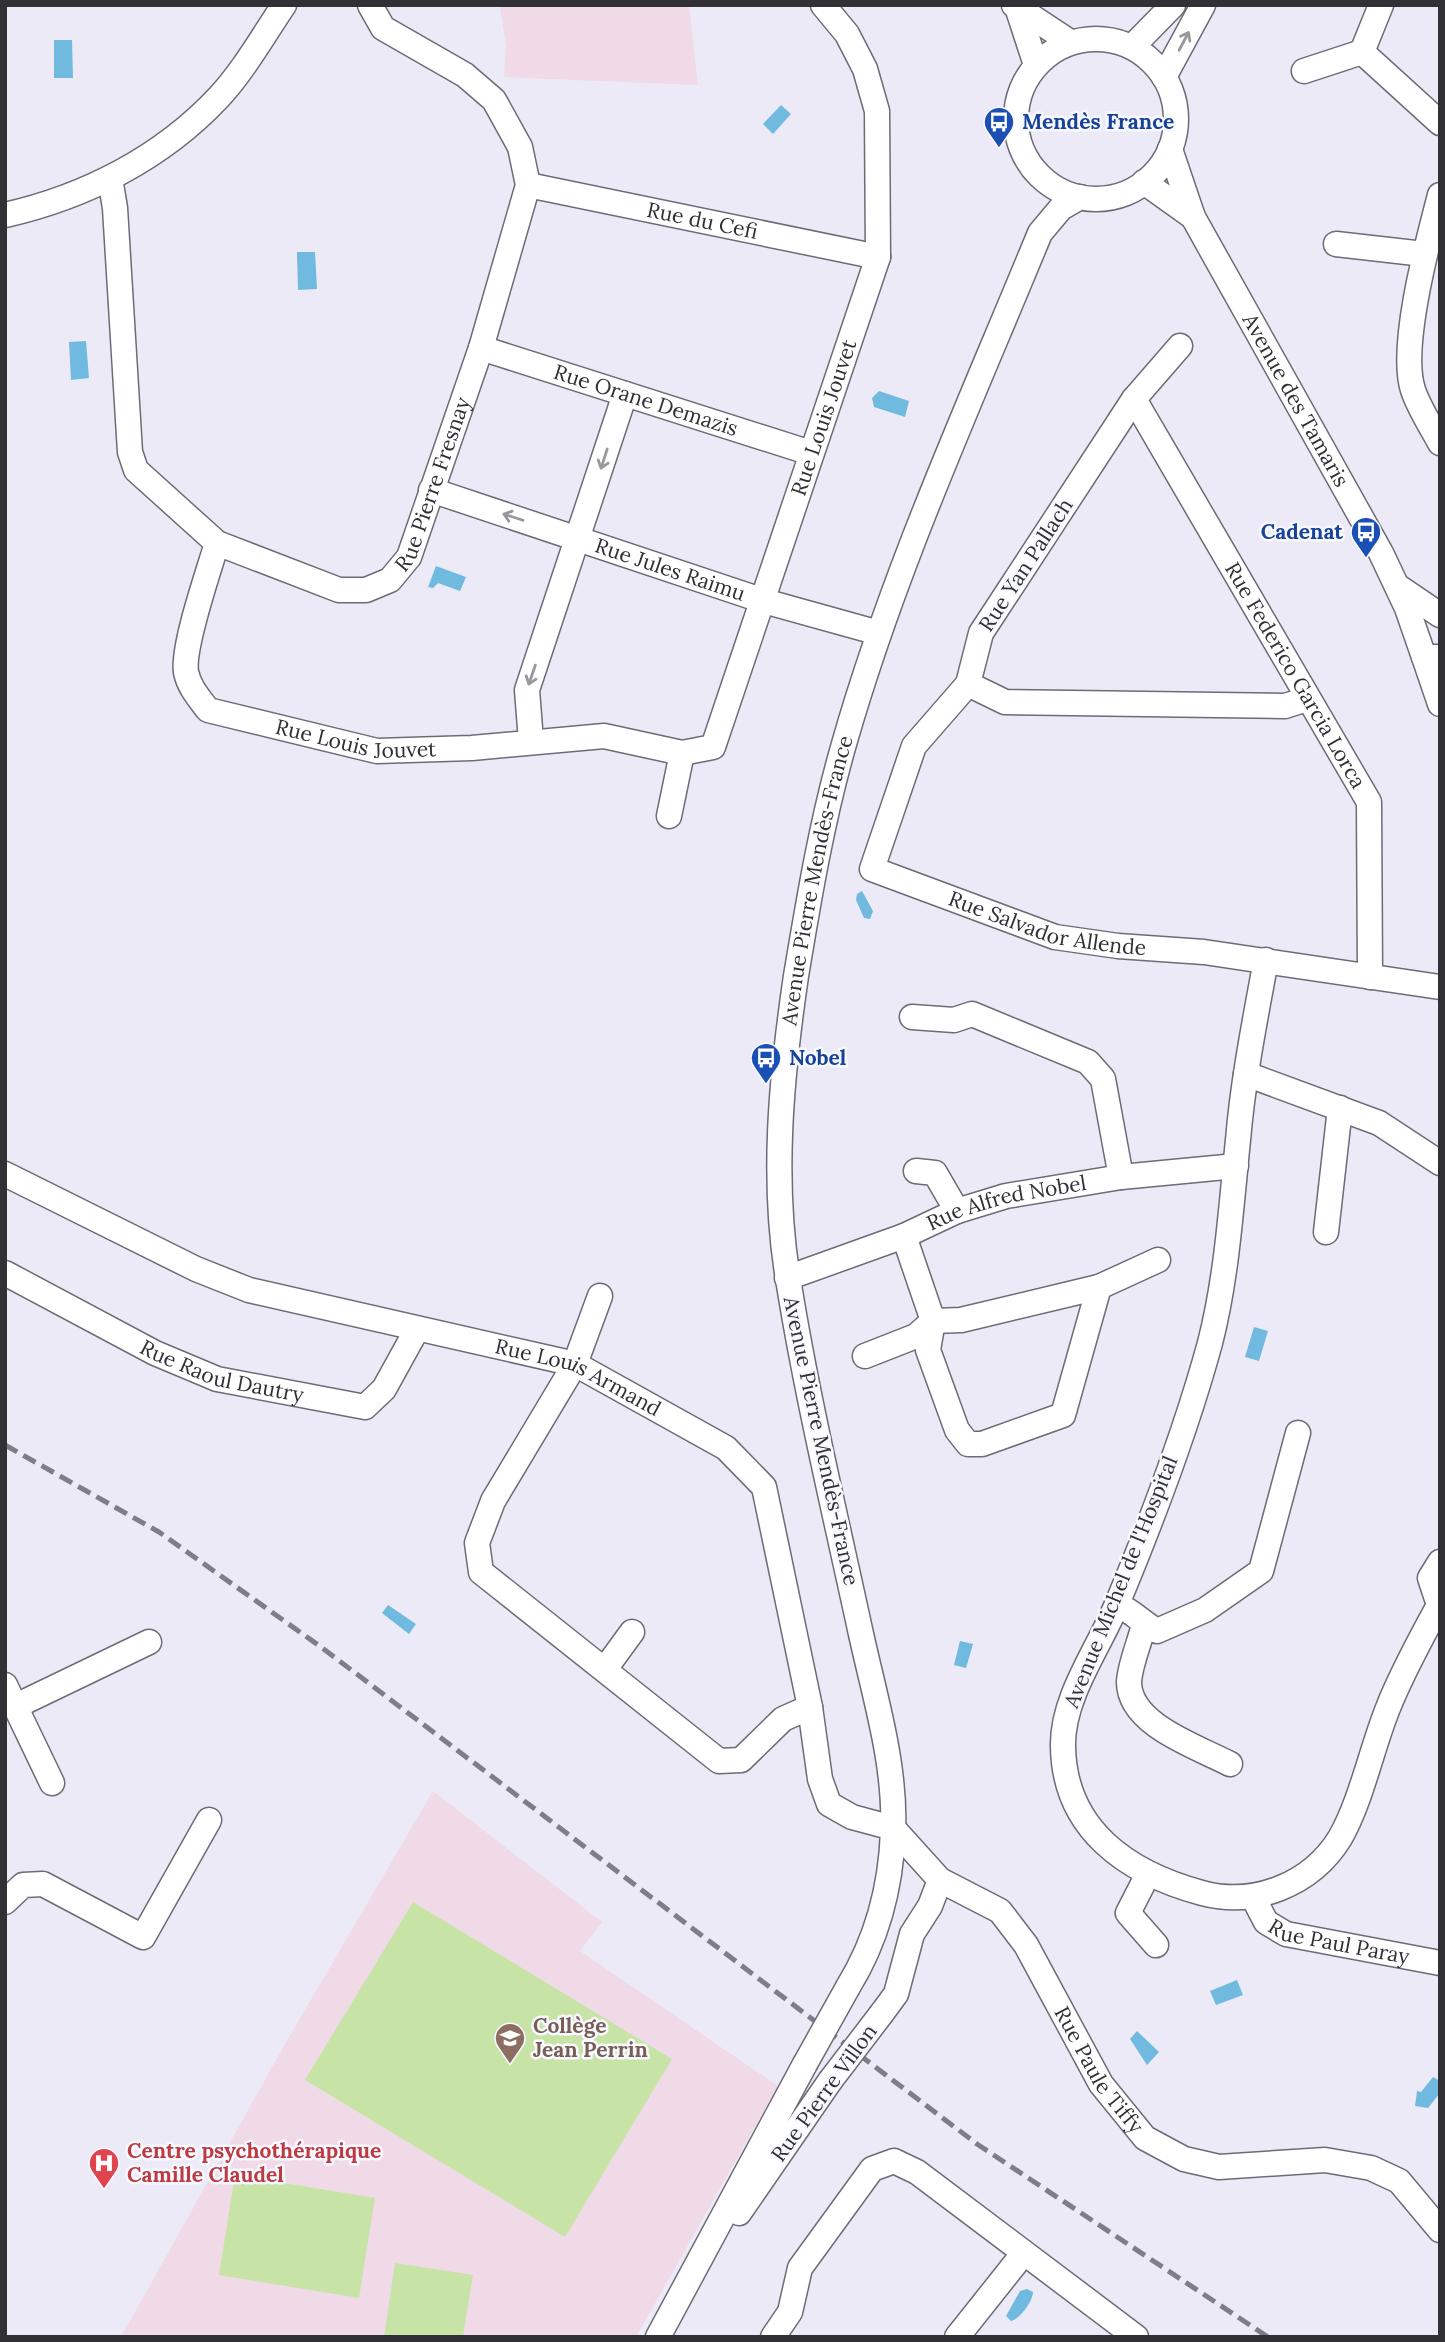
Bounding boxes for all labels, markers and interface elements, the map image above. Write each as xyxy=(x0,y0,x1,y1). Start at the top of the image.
one-way arrow xyxy=(1178,31,1191,52)
bus stop icon: Mendès France xyxy=(982,105,1016,149)
place label: Mendès France xyxy=(1022,108,1174,135)
street label: Rue du Cefi xyxy=(645,196,760,245)
street label: Avenue des Tamaris xyxy=(1236,308,1355,492)
street label: Rue Louis Jouvet xyxy=(785,335,863,499)
street label: Rue Orane Demazis xyxy=(550,358,742,442)
street label: Rue Pierre Fresnay xyxy=(389,393,476,577)
one-way arrow xyxy=(596,448,609,470)
street label: Rue Yan Pallach xyxy=(972,493,1079,636)
one-way arrow xyxy=(502,510,524,522)
bus stop icon: Cadenat xyxy=(1349,515,1383,559)
place label: Cadenat xyxy=(1261,518,1343,545)
street label: Rue Jules Raimu xyxy=(592,532,749,607)
street label: Rue Federico Garcia Lorca xyxy=(1219,557,1372,793)
one-way arrow xyxy=(525,663,537,685)
street label: Rue Louis Jouvet xyxy=(273,713,437,764)
street label: Avenue Pierre Mendès-France xyxy=(775,732,859,1028)
street label: Rue Salvador Allende xyxy=(945,885,1147,961)
bus stop icon: Nobel xyxy=(749,1041,783,1085)
place label: Nobel xyxy=(789,1044,847,1071)
street label: Rue Alfred Nobel xyxy=(922,1169,1088,1236)
street label: Avenue Pierre Mendès-France xyxy=(777,1293,865,1588)
street label: Rue Louis Armand xyxy=(493,1332,666,1422)
street label: Rue Raoul Dautry xyxy=(136,1334,306,1408)
street label: Avenue Michel de l'Hospital xyxy=(1057,1452,1183,1713)
street label: Rue Paul Paray xyxy=(1263,1913,1412,1970)
street label: Rue Paule Tiffy xyxy=(1049,2001,1150,2139)
place label: Collège Jean Perrin xyxy=(533,2012,648,2063)
street label: Rue Pierre Villon xyxy=(765,2018,883,2167)
school or university icon: Collège Jean Perrin xyxy=(493,2021,527,2065)
place label: Centre psychothérapique Camille Claudel xyxy=(127,2137,381,2188)
hospital icon: Centre psychothérapique Camille Claudel xyxy=(87,2146,121,2190)

